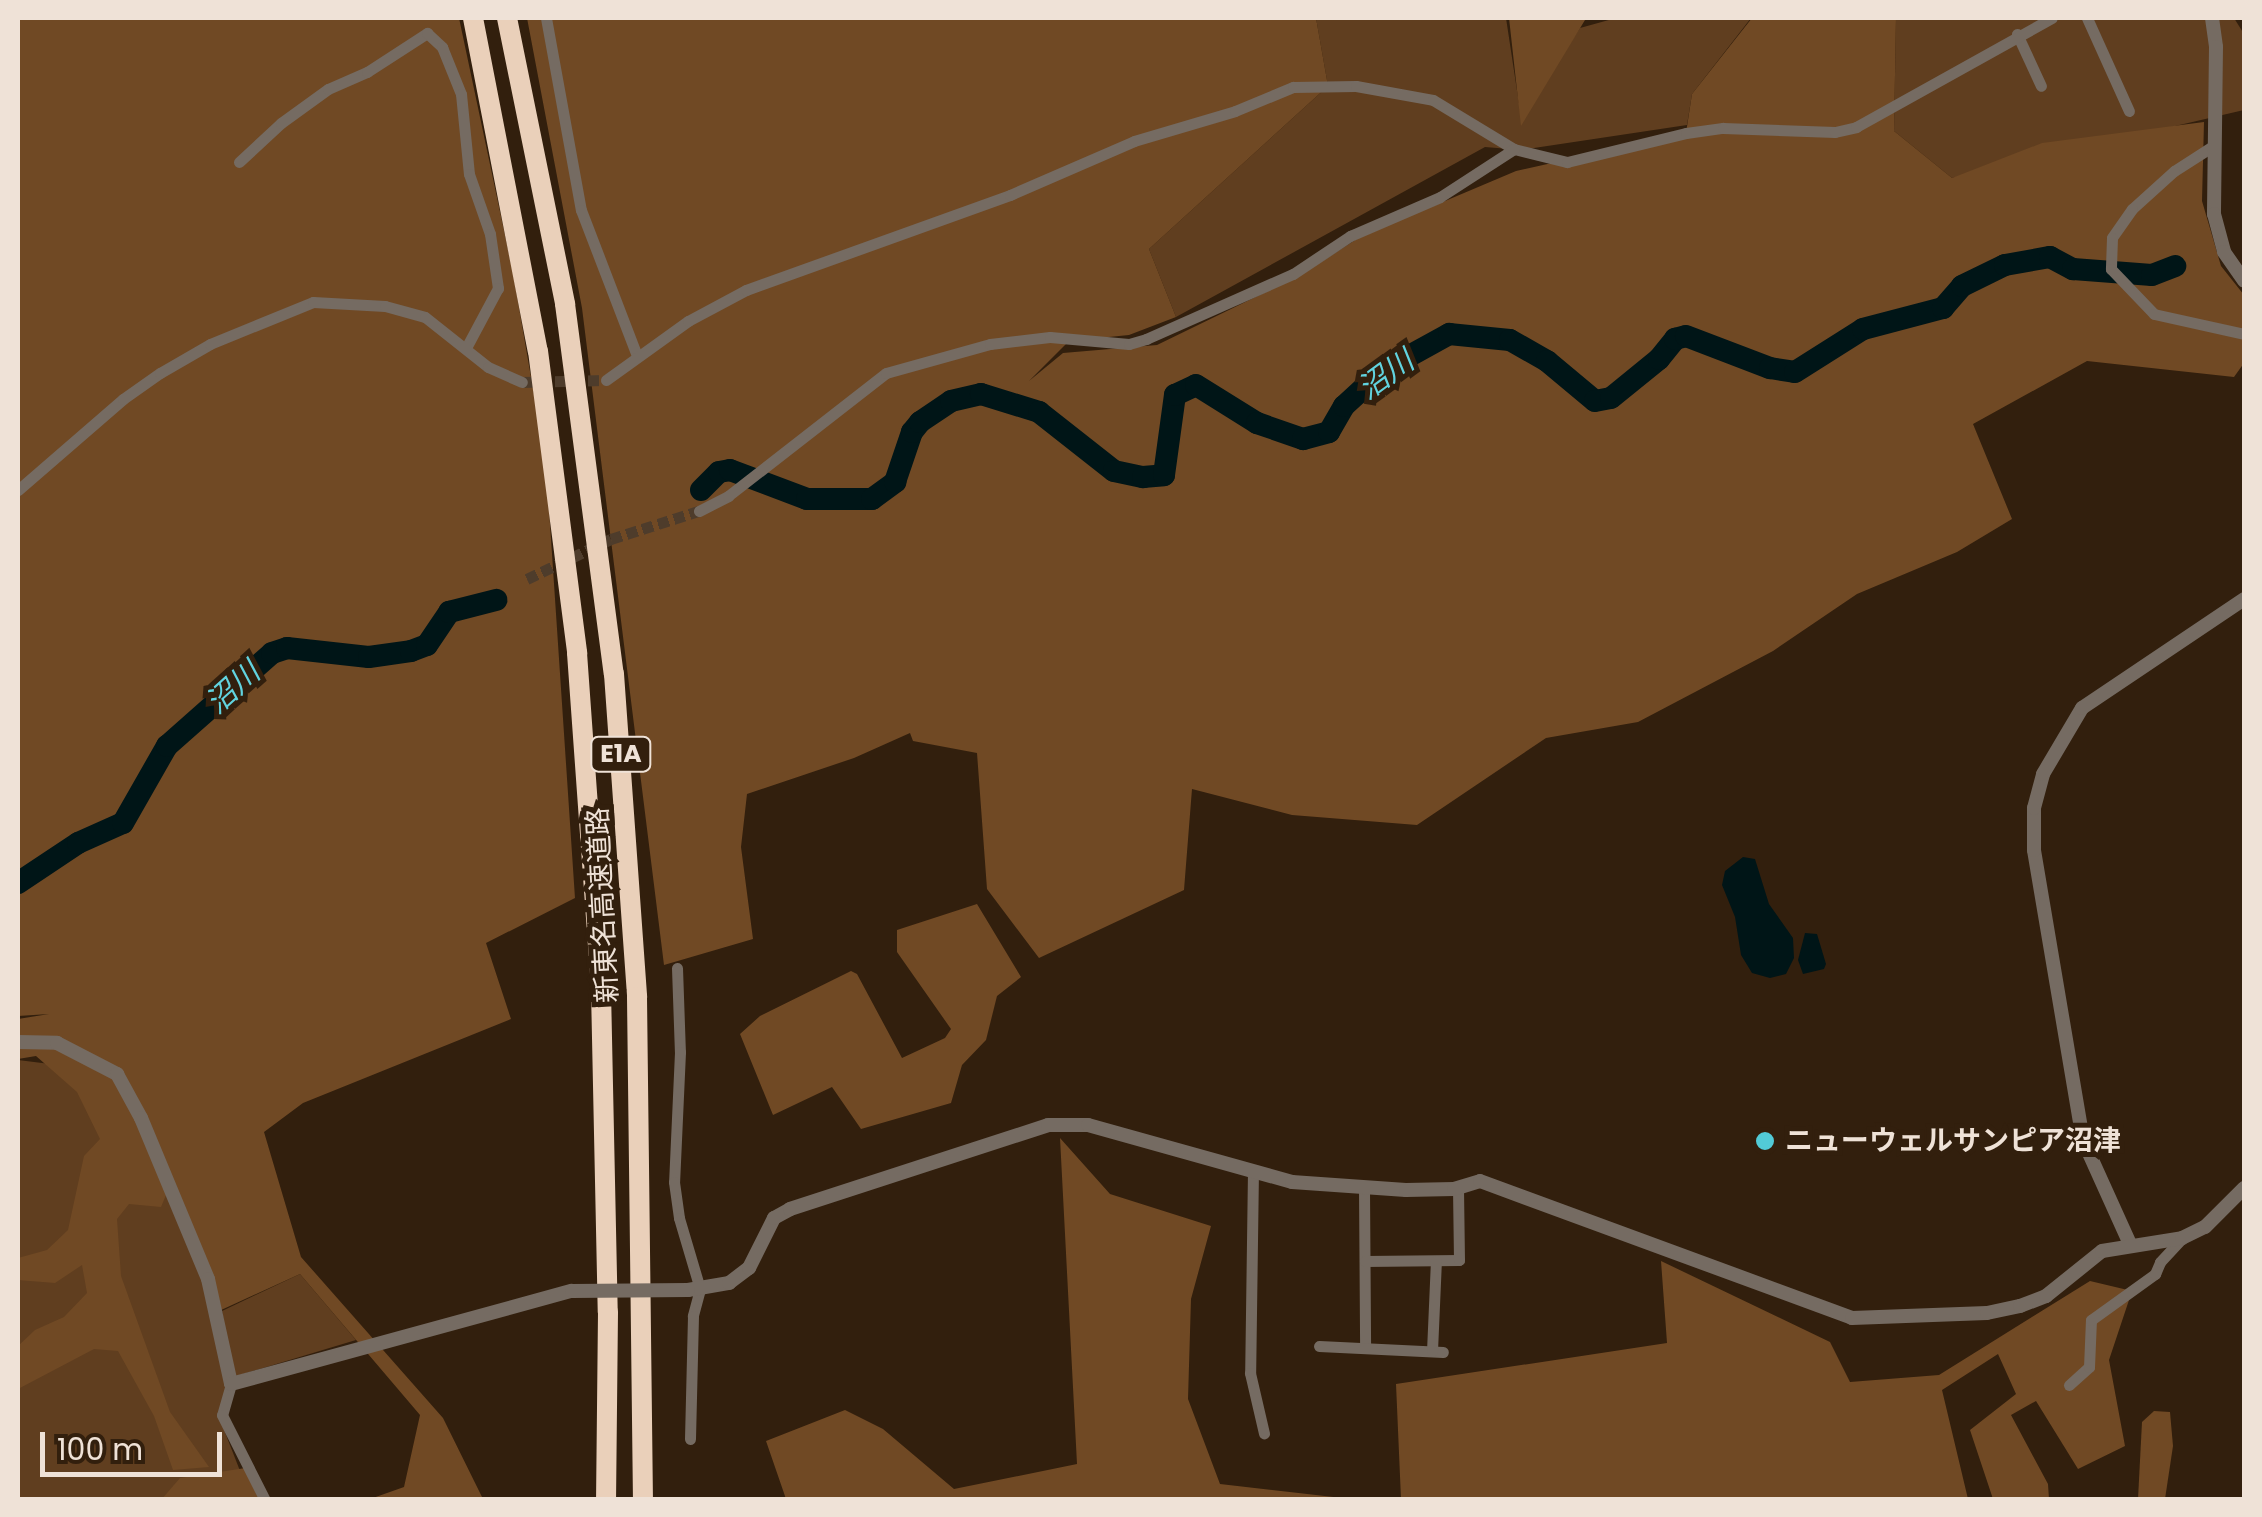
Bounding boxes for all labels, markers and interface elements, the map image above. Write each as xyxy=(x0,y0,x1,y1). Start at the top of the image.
water label: 沼川 xyxy=(1351,343,1421,407)
water label: 沼川 xyxy=(199,655,267,721)
road number: E1A xyxy=(588,734,654,774)
street label: 新東名高速道路 xyxy=(581,806,625,1004)
place label: ニューウェルサンピア沼津 xyxy=(1785,1124,2121,1158)
marker: ニューウェルサンピア沼津 xyxy=(1754,1130,1776,1152)
scale bar xyxy=(45,1412,228,1474)
text: 100 m xyxy=(57,1428,143,1471)

